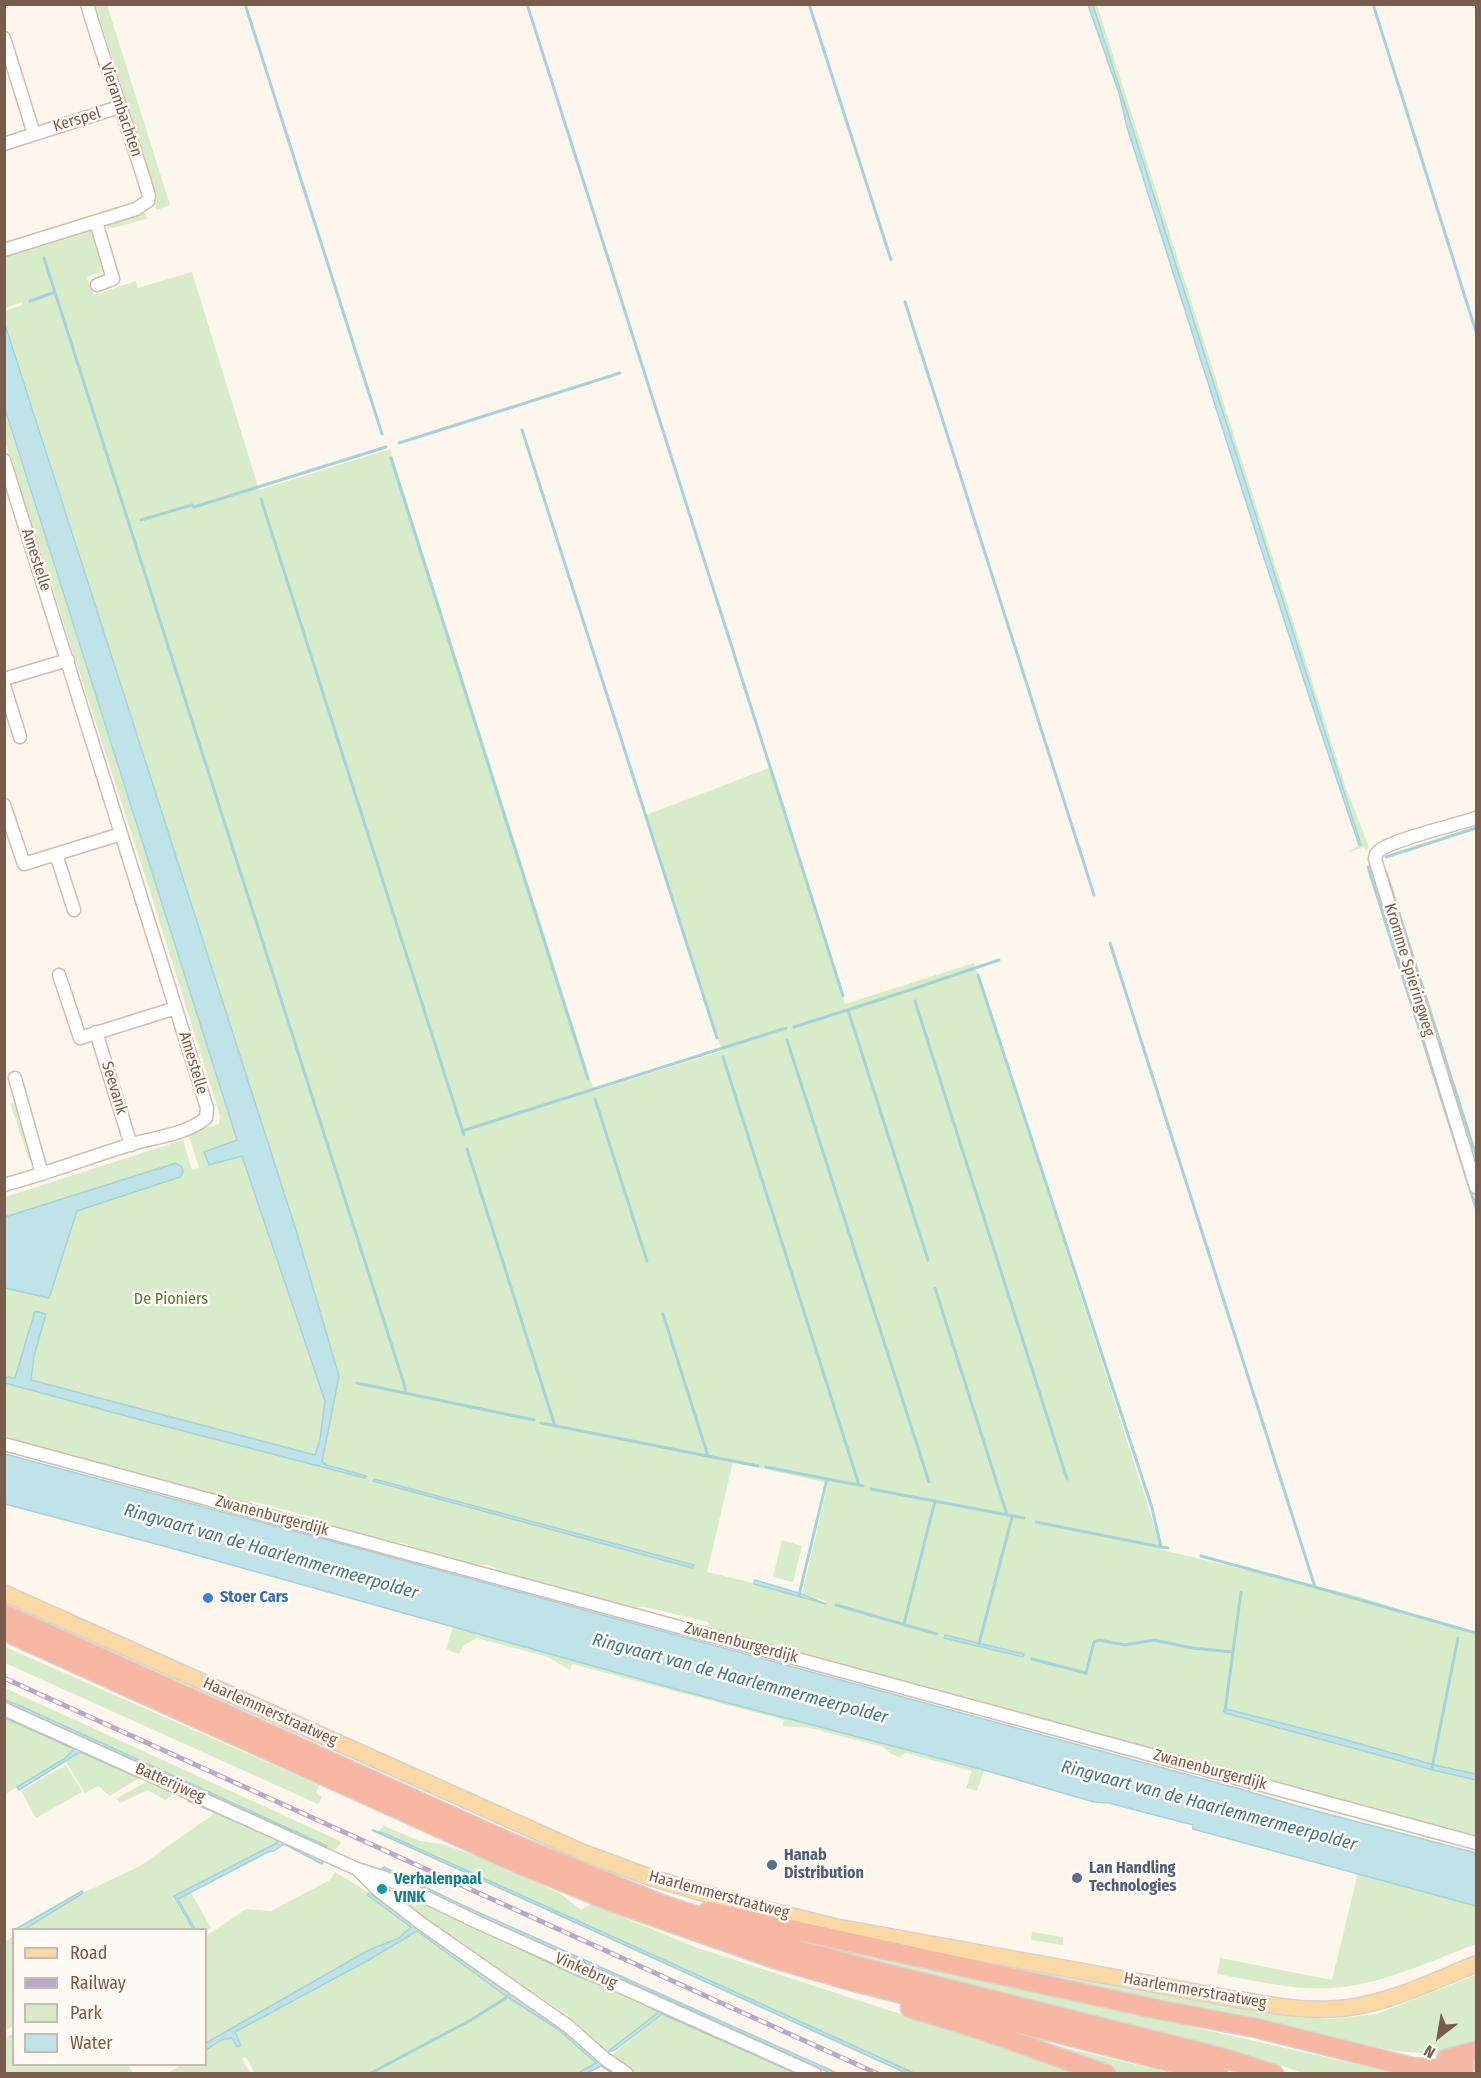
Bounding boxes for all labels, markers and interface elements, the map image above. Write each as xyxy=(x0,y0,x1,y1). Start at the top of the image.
street label: Vierambachten xyxy=(96,60,146,160)
street label: Kerspel xyxy=(51,104,103,136)
street label: Amestelle xyxy=(17,526,55,594)
street label: Kromme Spieringweg xyxy=(1380,901,1438,1039)
street label: Amestelle xyxy=(174,1029,212,1097)
street label: Seevank xyxy=(97,1059,131,1117)
park label: De Pioniers xyxy=(134,1290,208,1310)
street label: Zwanenburgerdijk xyxy=(213,1492,331,1540)
water label: Ringvaart van de Haarlemmermeerpolder xyxy=(121,1500,421,1604)
place label: Stoer Cars xyxy=(220,1588,288,1608)
marker: Stoer Cars xyxy=(201,1591,215,1605)
street label: Zwanenburgerdijk xyxy=(682,1619,800,1667)
water label: Ringvaart van de Haarlemmermeerpolder xyxy=(590,1629,890,1729)
street label: Haarlemmerstraatweg xyxy=(200,1674,340,1750)
street label: Zwanenburgerdijk xyxy=(1151,1746,1269,1794)
water label: Ringvaart van de Haarlemmermeerpolder xyxy=(1059,1756,1359,1856)
street label: Batterijweg xyxy=(132,1759,208,1807)
place label: Hanab Distribution xyxy=(784,1846,864,1884)
marker: Hanab Distribution xyxy=(765,1858,779,1872)
place label: Lan Handling Technologies xyxy=(1089,1859,1176,1897)
street label: Haarlemmerstraatweg xyxy=(647,1867,791,1923)
place label: Verhalenpaal VINK xyxy=(394,1870,482,1908)
marker: Lan Handling Technologies xyxy=(1070,1871,1084,1885)
marker: Verhalenpaal VINK xyxy=(375,1882,389,1896)
legend xyxy=(12,1928,207,2066)
text: Road xyxy=(70,1942,107,1964)
street label: Vinkebrug xyxy=(552,1949,620,1993)
street label: Haarlemmerstraatweg xyxy=(1122,1969,1268,2013)
text: Railway xyxy=(70,1972,126,1994)
text: Park xyxy=(70,2002,102,2024)
north arrow xyxy=(1409,2006,1469,2066)
text: Water xyxy=(70,2032,113,2054)
text: N xyxy=(1420,2041,1438,2062)

